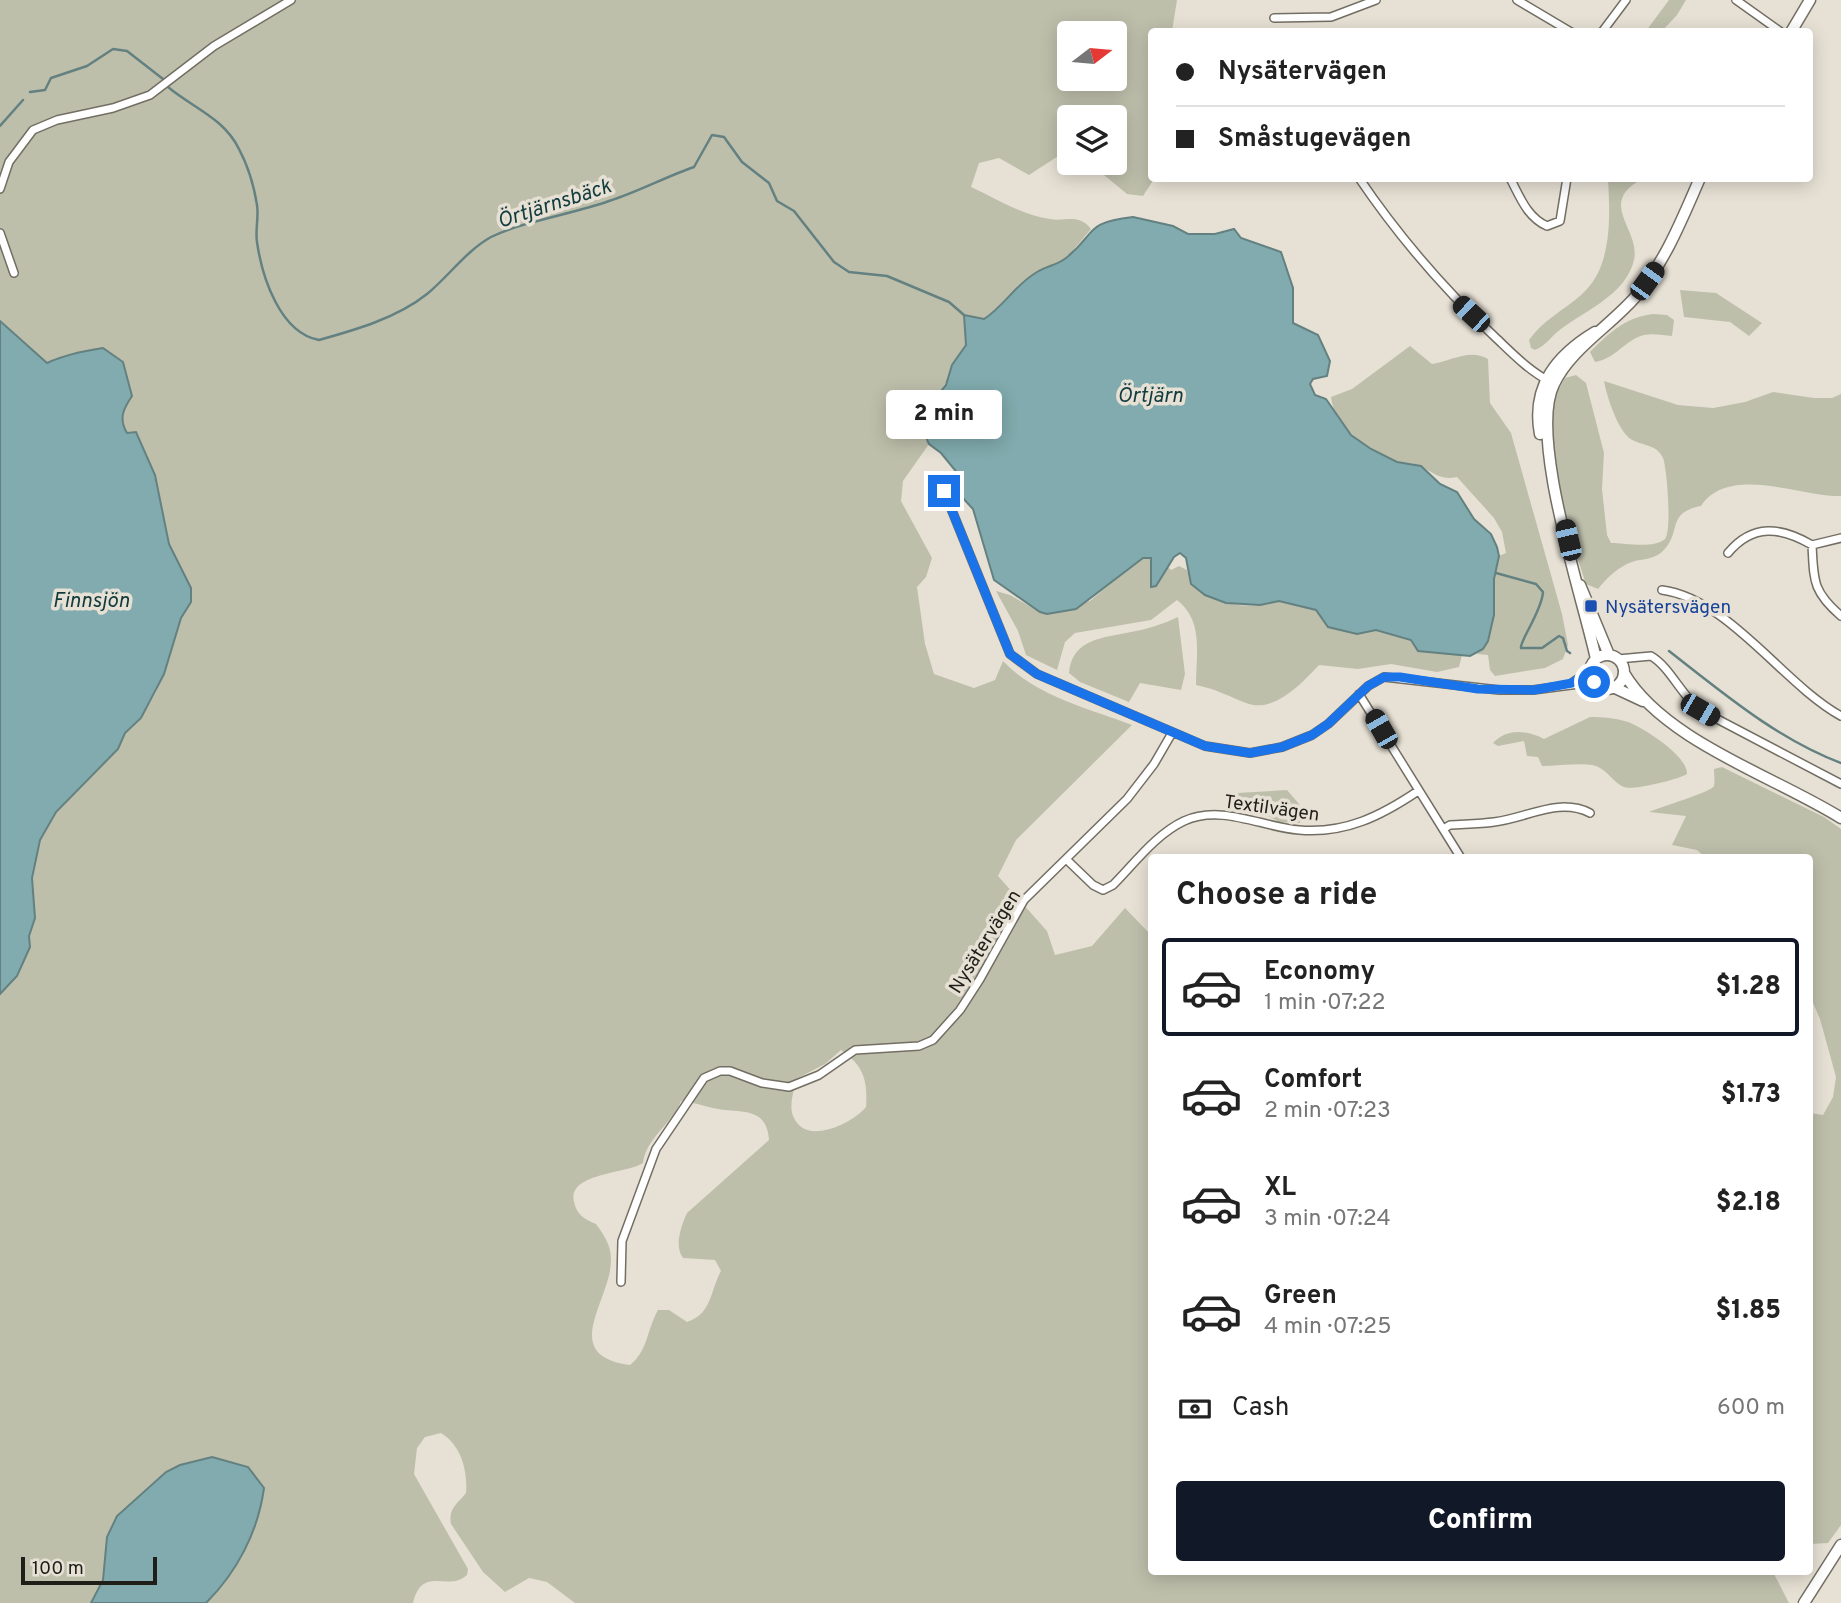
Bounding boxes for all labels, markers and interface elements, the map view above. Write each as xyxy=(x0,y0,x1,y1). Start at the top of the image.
north arrow xyxy=(1057,21,1127,91)
map controls xyxy=(1057,21,1127,175)
text: Nysätervägen xyxy=(1218,56,1387,89)
button: layers xyxy=(1057,105,1127,175)
text: Småstugevägen xyxy=(1218,123,1411,156)
water label: Örtjärnsbäck xyxy=(494,173,615,236)
car xyxy=(1627,258,1668,304)
car xyxy=(1449,292,1494,336)
water label: Örtjärn xyxy=(1117,383,1183,410)
callout: 2 min xyxy=(886,390,1002,438)
text: 2 min xyxy=(914,400,974,429)
route end xyxy=(928,475,960,507)
car xyxy=(1554,517,1583,563)
water label: Finnsjön xyxy=(53,588,130,615)
place label: Nysätersvägen xyxy=(1605,596,1731,620)
marker: Nysätersvägen xyxy=(1583,598,1599,614)
route start xyxy=(1578,666,1610,698)
car xyxy=(1677,690,1724,730)
car xyxy=(1362,706,1401,752)
street label: Textilvägen xyxy=(1222,790,1321,828)
text: Choose a ride xyxy=(1176,876,1377,916)
street label: Nysätervägen xyxy=(944,886,1027,998)
icon: car xyxy=(1180,956,1243,1019)
text: Economy xyxy=(1264,956,1375,989)
text: $1.28 xyxy=(1715,971,1781,1004)
text: 1 min · 07:22 xyxy=(1264,989,1386,1018)
icon: car xyxy=(1180,1064,1243,1127)
text: Comfort xyxy=(1264,1064,1362,1097)
text: $1.73 xyxy=(1721,1079,1781,1112)
text: 2 min · 07:23 xyxy=(1264,1097,1391,1126)
icon: car xyxy=(1180,1172,1243,1235)
text: XL xyxy=(1264,1172,1296,1205)
text: $2.18 xyxy=(1716,1187,1781,1220)
text: 3 min · 07:24 xyxy=(1264,1205,1391,1234)
icon: car xyxy=(1180,1280,1243,1343)
text: Green xyxy=(1264,1280,1337,1313)
text: $1.85 xyxy=(1716,1295,1781,1328)
text: 4 min · 07:25 xyxy=(1264,1313,1391,1342)
icon: cash xyxy=(1176,1390,1214,1428)
text: Cash xyxy=(1232,1392,1289,1425)
text: 600 m xyxy=(1717,1394,1785,1423)
button: Confirm xyxy=(1176,1481,1785,1561)
scale bar xyxy=(21,1554,158,1586)
text: 100 m xyxy=(32,1557,84,1581)

